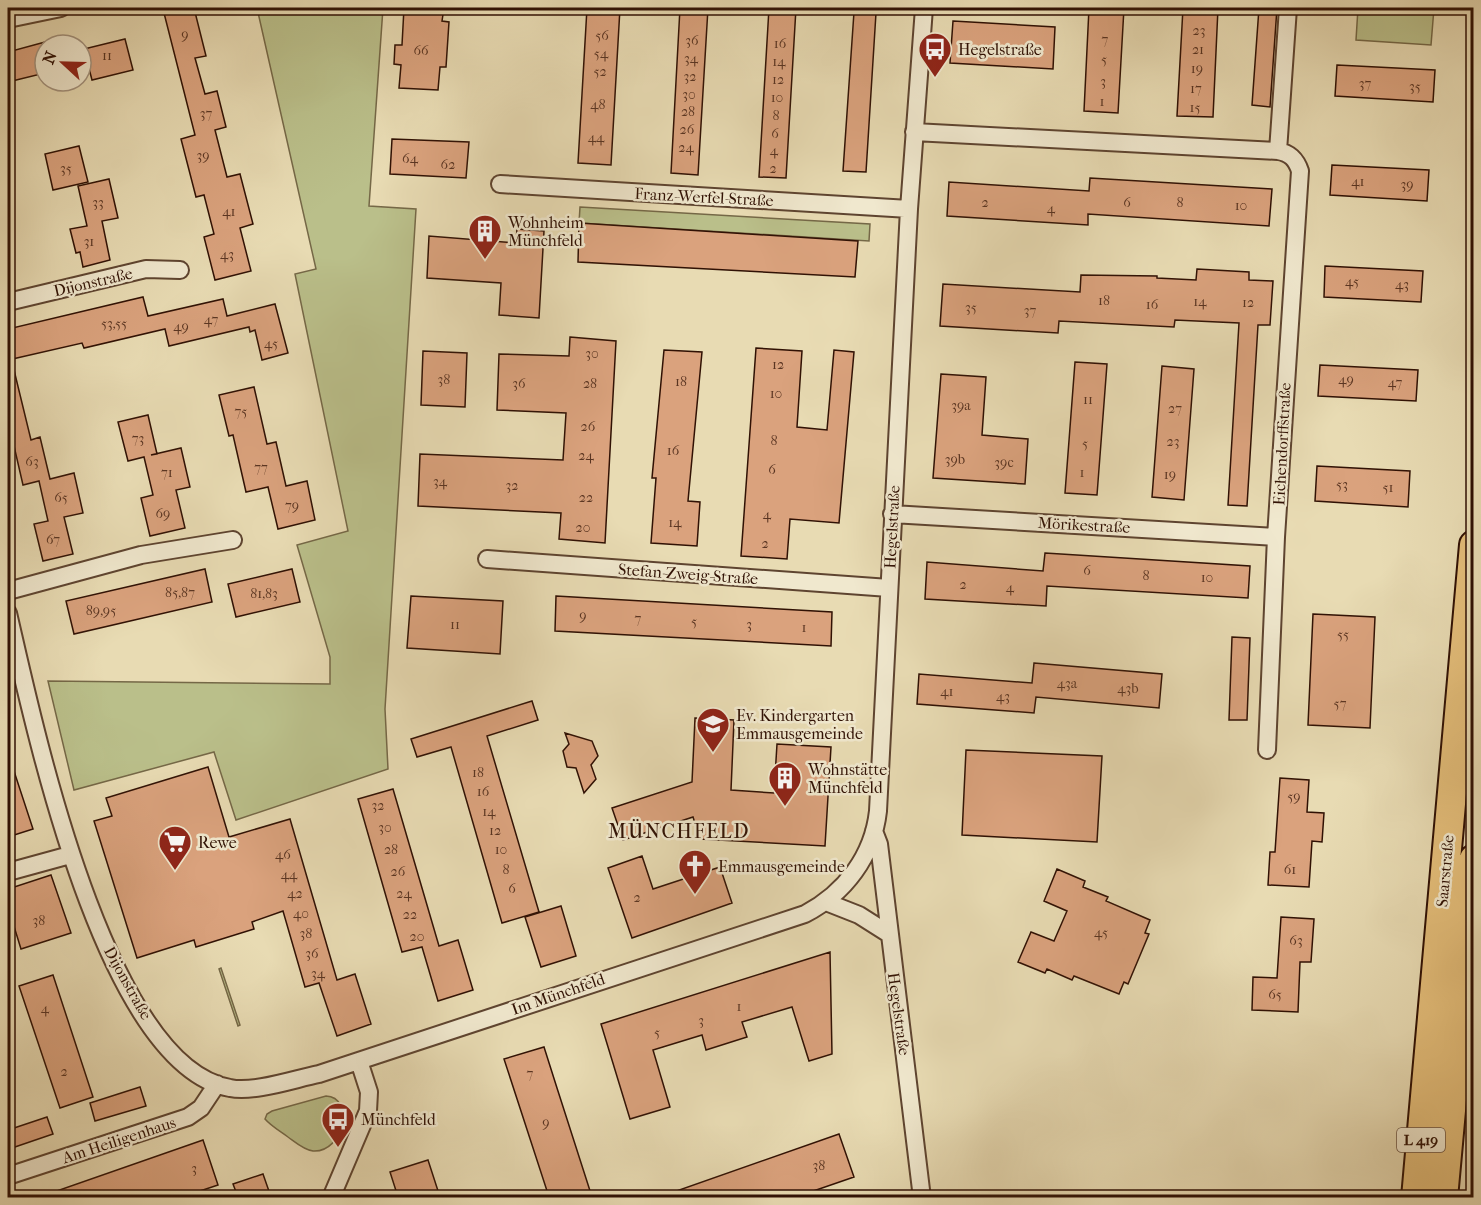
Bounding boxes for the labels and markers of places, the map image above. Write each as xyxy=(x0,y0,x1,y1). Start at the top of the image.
bus stop icon: Hegelstraße xyxy=(917,31,953,78)
place label: Hegelstraße xyxy=(958,40,1042,59)
building icon: Wohnheim Münchfeld xyxy=(467,213,503,260)
place label: Wohnheim Münchfeld xyxy=(507,213,584,250)
school or university icon: Ev. Kindergarten Emmausgemeinde xyxy=(695,706,731,753)
place label: Ev. Kindergarten Emmausgemeinde xyxy=(736,706,863,743)
building icon: Wohnstätte Münchfeld xyxy=(767,760,803,807)
place label: Wohnstätte Münchfeld xyxy=(807,760,887,797)
supermarket icon: Rewe xyxy=(157,824,193,871)
place label: Rewe xyxy=(198,833,237,852)
church icon: Emmausgemeinde xyxy=(677,848,713,895)
place label: Emmausgemeinde xyxy=(718,857,845,876)
bus stop icon: Münchfeld xyxy=(320,1101,356,1148)
place label: Münchfeld xyxy=(361,1110,436,1129)

